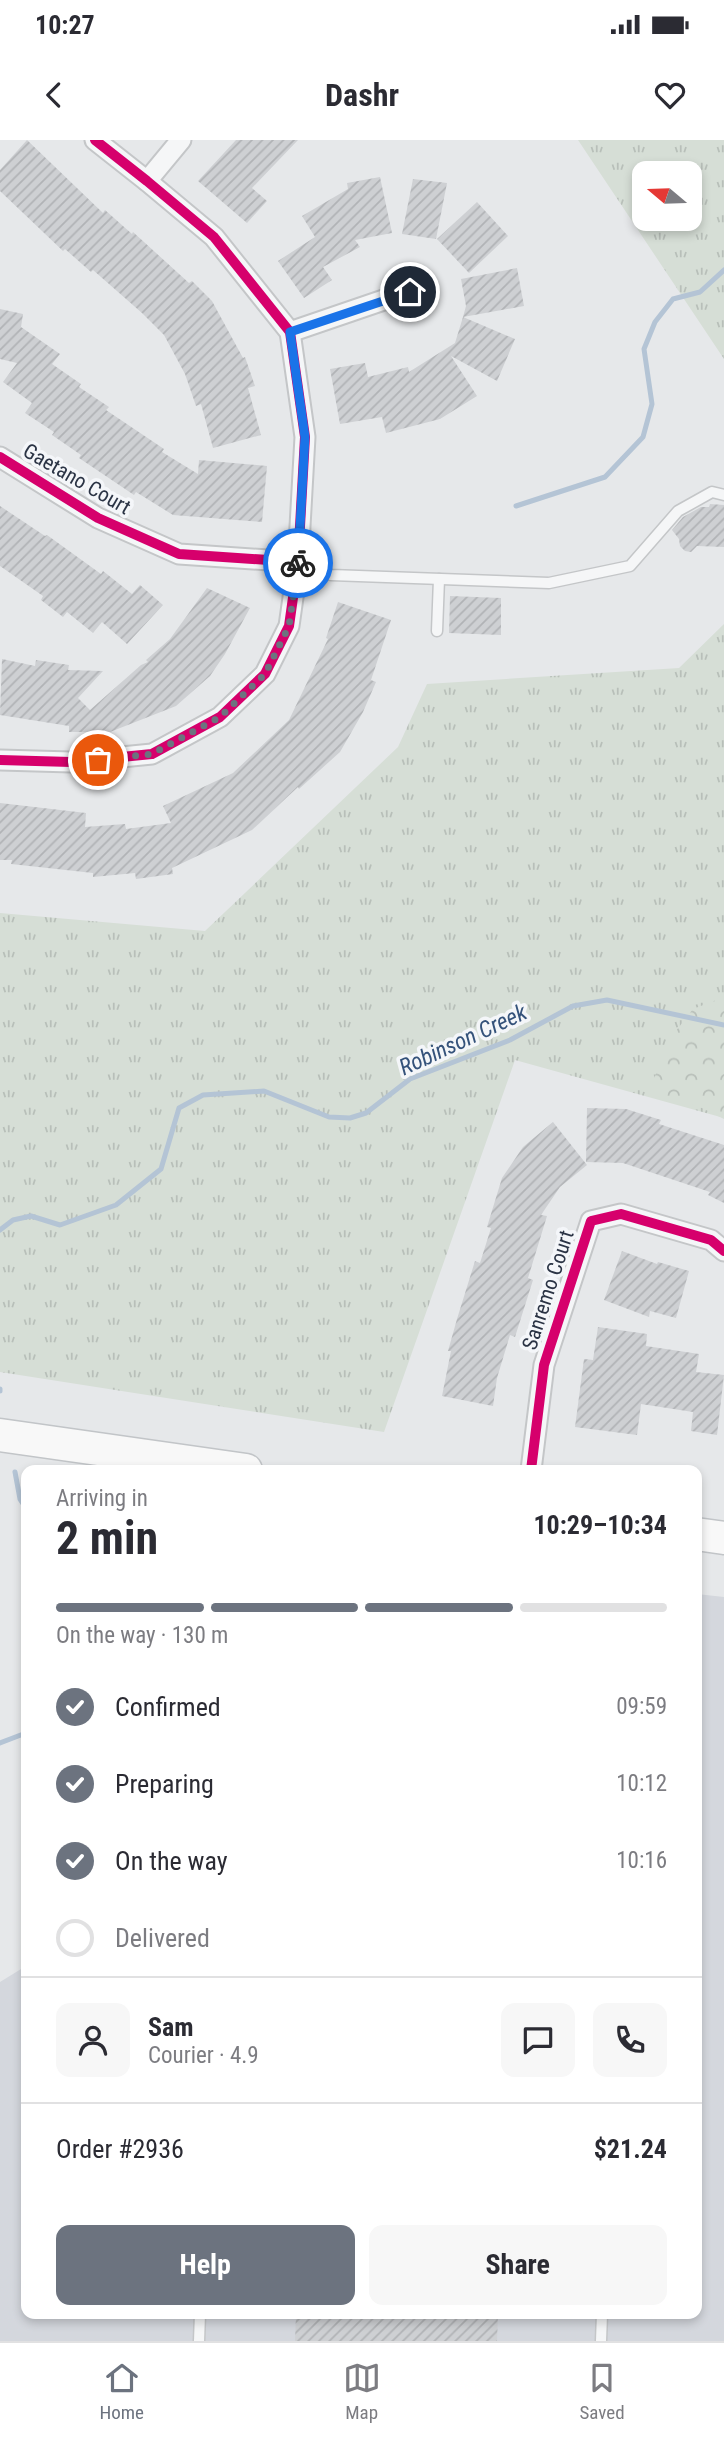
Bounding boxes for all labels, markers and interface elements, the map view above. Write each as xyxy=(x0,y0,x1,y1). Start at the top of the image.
text: 10:27 xyxy=(35,10,95,40)
icon: back xyxy=(35,76,73,114)
text: Dashr xyxy=(325,76,399,114)
icon: heart xyxy=(651,76,689,114)
north arrow xyxy=(632,161,702,231)
map controls xyxy=(632,161,702,231)
pin xyxy=(380,262,440,322)
icon: home xyxy=(391,273,429,311)
street label: Gaetano Court xyxy=(19,439,135,519)
courier xyxy=(263,528,333,598)
icon: bike xyxy=(279,544,317,582)
pin xyxy=(68,730,128,790)
icon: bag xyxy=(79,741,117,779)
water label: Robinson Creek xyxy=(395,998,532,1081)
street label: Sanremo Court xyxy=(517,1227,579,1353)
text: Arriving in xyxy=(56,1485,148,1512)
text: 10:29–10:34 xyxy=(533,1510,667,1540)
text: 2 min xyxy=(56,1511,158,1565)
text: On the way · 130 m xyxy=(56,1622,228,1649)
icon: check xyxy=(56,1688,94,1726)
text: Confirmed xyxy=(115,1692,221,1722)
text: 09:59 xyxy=(616,1693,667,1720)
icon: check xyxy=(56,1765,94,1803)
text: Preparing xyxy=(115,1769,214,1799)
text: 10:12 xyxy=(616,1770,667,1797)
icon: check xyxy=(56,1842,94,1880)
text: On the way xyxy=(115,1846,228,1876)
text: 10:16 xyxy=(616,1847,667,1874)
text: Delivered xyxy=(115,1923,210,1953)
button: person xyxy=(56,2003,130,2077)
button: chat xyxy=(501,2003,575,2077)
button: phone xyxy=(593,2003,667,2077)
text: Sam xyxy=(148,2012,194,2042)
text: Courier · 4.9 xyxy=(148,2042,259,2069)
text: Order #2936 xyxy=(56,2134,184,2164)
text: $21.24 xyxy=(594,2134,667,2164)
button: Help xyxy=(56,2225,355,2305)
button: Share xyxy=(369,2225,667,2305)
tab: Home xyxy=(99,2359,144,2424)
tab: Map xyxy=(343,2359,381,2424)
tab: Saved xyxy=(579,2359,625,2424)

